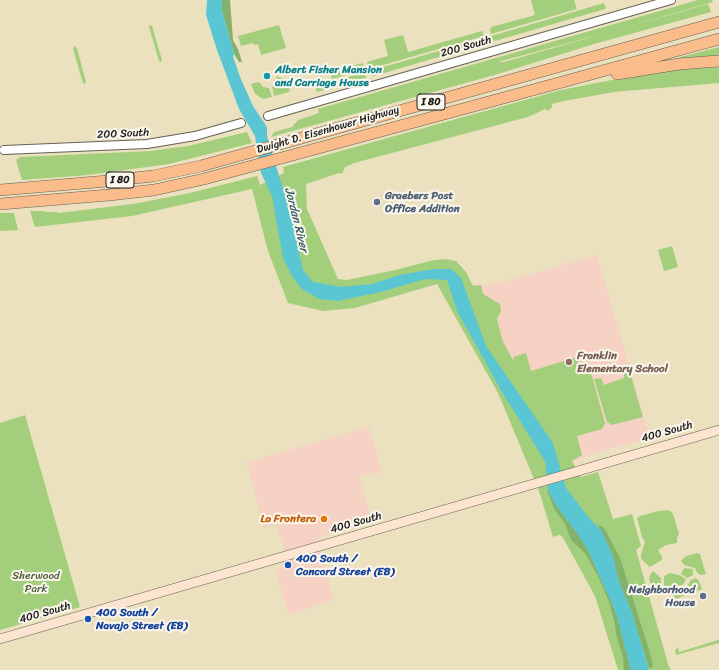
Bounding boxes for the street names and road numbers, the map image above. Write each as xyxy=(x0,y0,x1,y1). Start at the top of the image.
street label: 200 South xyxy=(439,33,493,61)
road number: I 80 xyxy=(417,94,445,110)
street label: Dwight D. Eisenhower Highway xyxy=(255,103,401,157)
street label: 200 South xyxy=(97,126,149,142)
road number: I 80 xyxy=(106,172,134,188)
street label: 400 South xyxy=(640,418,694,446)
street label: 400 South xyxy=(329,509,383,537)
street label: 400 South xyxy=(18,599,72,627)

